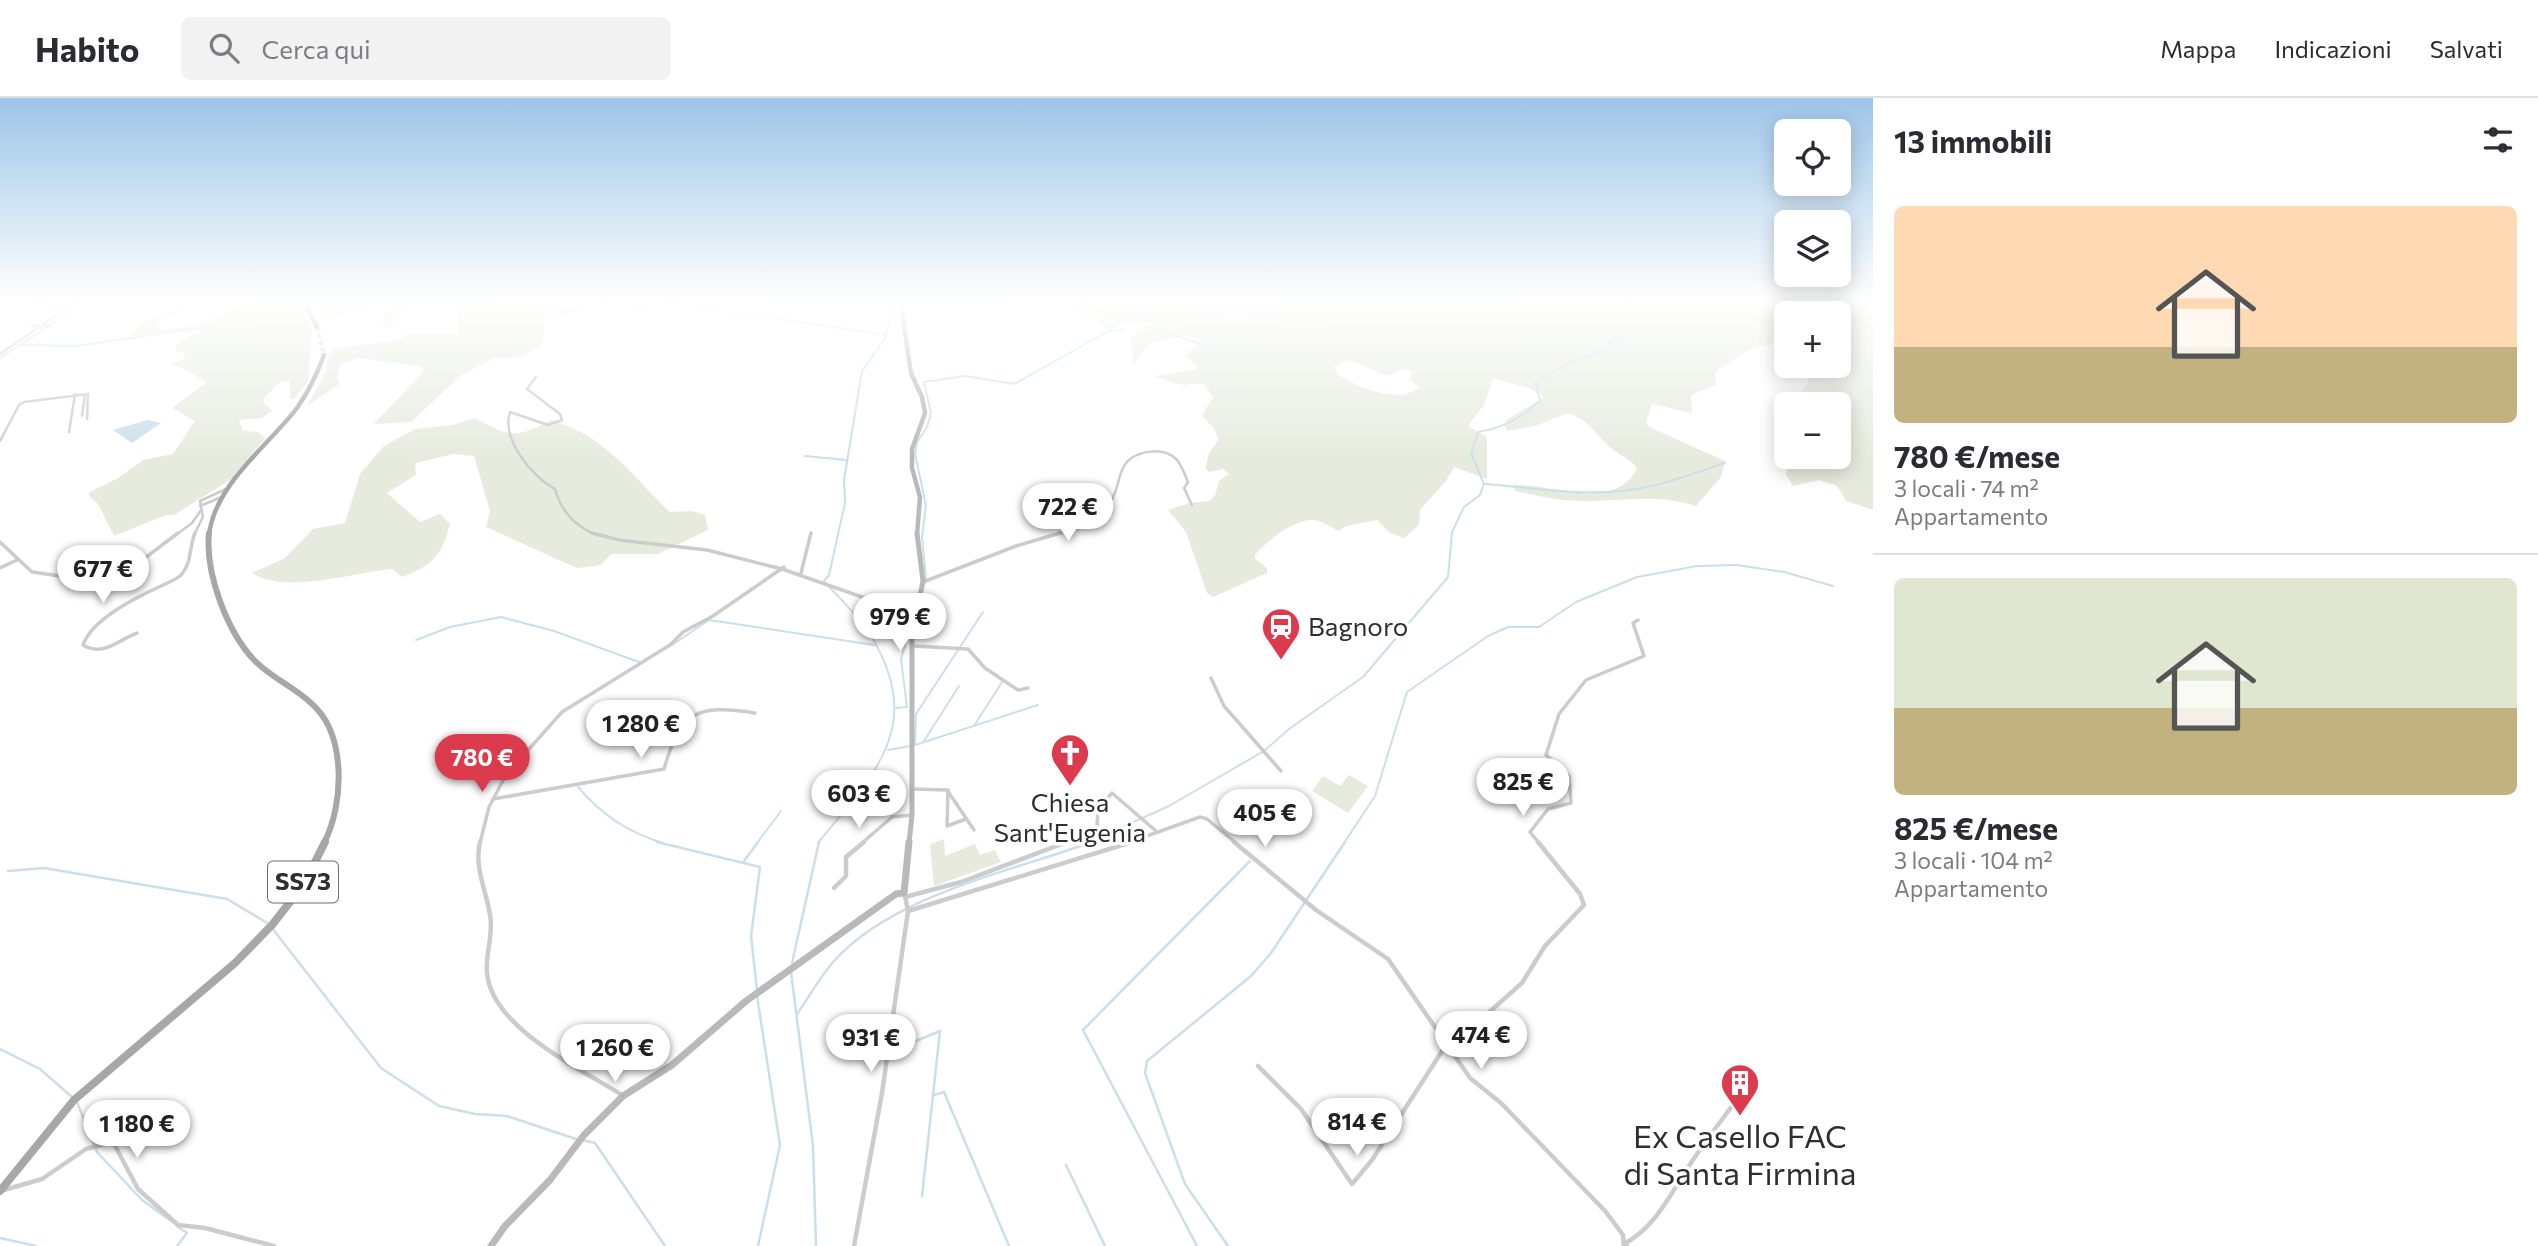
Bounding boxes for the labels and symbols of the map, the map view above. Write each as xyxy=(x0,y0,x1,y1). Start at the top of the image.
pin: 722 € xyxy=(1019,484,1117,543)
pin: 677 € xyxy=(54,546,152,605)
pin: 979 € xyxy=(851,594,949,653)
station icon: Bagnoro xyxy=(1260,606,1302,661)
place label: Bagnoro xyxy=(1308,610,1408,641)
pin: 1 280 € xyxy=(576,700,706,760)
church icon: Chiesa Sant'Eugenia xyxy=(1049,732,1091,787)
pin: 780 € xyxy=(433,734,531,794)
pin: 825 € xyxy=(1474,758,1572,818)
pin: 603 € xyxy=(810,770,908,830)
place label: Chiesa Sant'Eugenia xyxy=(994,786,1146,847)
pin: 405 € xyxy=(1216,790,1314,849)
road number: SS73 xyxy=(268,862,338,902)
pin: 474 € xyxy=(1432,1012,1530,1071)
pin: 931 € xyxy=(822,1014,920,1074)
pin: 1 260 € xyxy=(550,1024,680,1084)
building icon: Ex Casello FAC di Santa Firmina xyxy=(1719,1062,1761,1117)
pin: 814 € xyxy=(1308,1098,1406,1158)
pin: 1 180 € xyxy=(72,1100,202,1160)
place label: Ex Casello FAC di Santa Firmina xyxy=(1623,1115,1857,1192)

